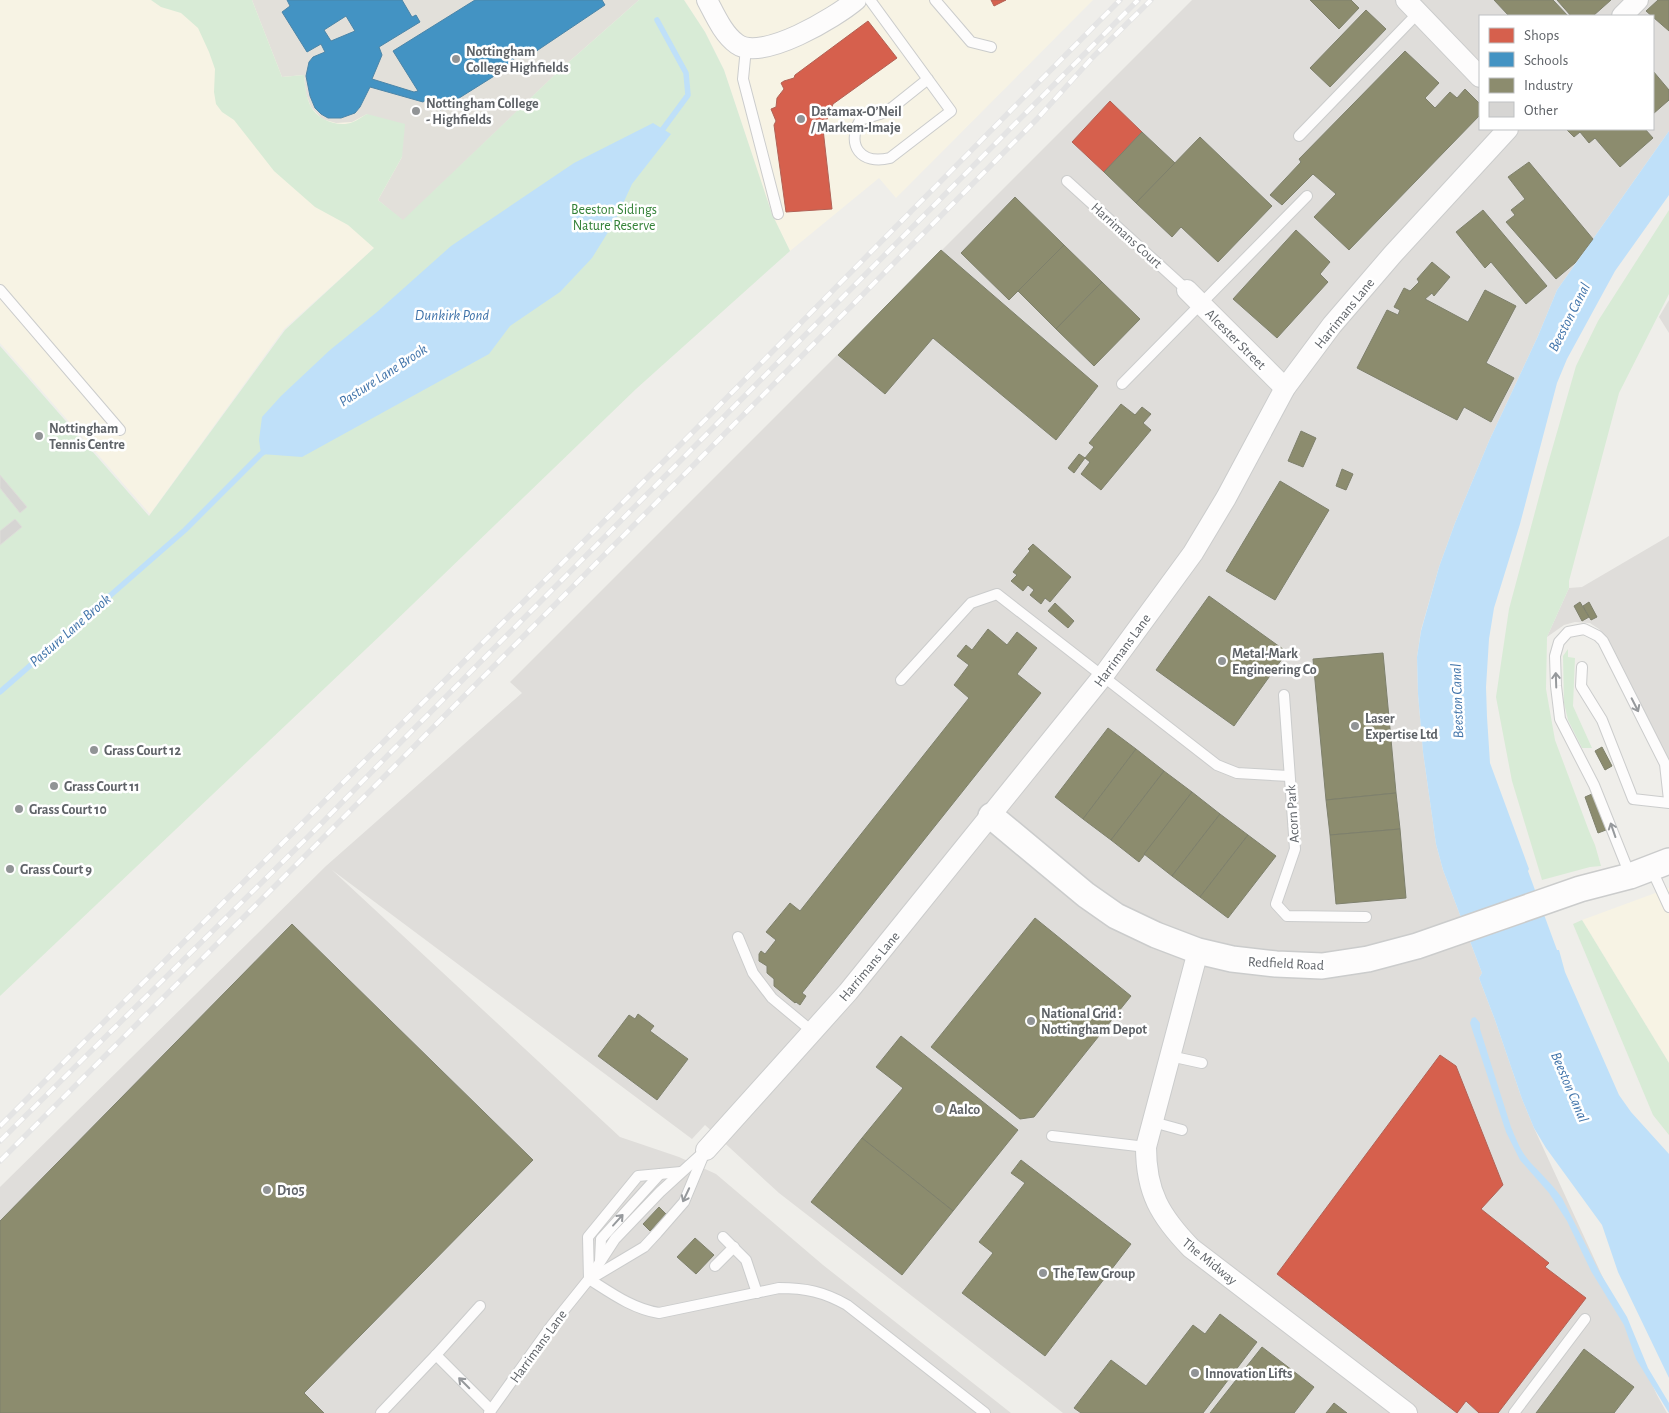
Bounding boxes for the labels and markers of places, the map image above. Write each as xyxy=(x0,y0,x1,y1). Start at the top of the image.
place label: Nottingham College Highfields xyxy=(466,45,569,75)
marker: Nottingham College Highfields xyxy=(450,53,462,65)
place label: Nottingham College - Highfields xyxy=(426,97,539,127)
marker: Nottingham College - Highfields xyxy=(410,105,422,117)
place label: Datamax-O’Neil / Markem-Imaje xyxy=(810,105,902,135)
marker: Datamax-O’Neil / Markem-Imaje xyxy=(795,113,807,125)
place label: Nottingham Tennis Centre xyxy=(49,422,125,452)
marker: Nottingham Tennis Centre xyxy=(33,430,45,442)
place label: Metal-Mark Engineering Co xyxy=(1232,647,1317,677)
marker: Metal-Mark Engineering Co xyxy=(1216,655,1228,667)
place label: Laser Expertise Ltd xyxy=(1365,712,1439,742)
marker: Laser Expertise Ltd xyxy=(1349,720,1361,732)
marker: Grass Court 12 xyxy=(88,744,100,756)
place label: Grass Court 12 xyxy=(104,744,181,758)
marker: Grass Court 11 xyxy=(48,780,60,792)
place label: Grass Court 11 xyxy=(64,780,139,794)
marker: Grass Court 10 xyxy=(13,803,25,815)
place label: Grass Court 10 xyxy=(29,803,107,817)
marker: Grass Court 9 xyxy=(4,863,16,875)
place label: Grass Court 9 xyxy=(20,863,92,877)
place label: National Grid : Nottingham Depot xyxy=(1041,1007,1147,1037)
marker: National Grid : Nottingham Depot xyxy=(1025,1015,1037,1027)
marker: Aalco xyxy=(933,1103,945,1115)
place label: Aalco xyxy=(949,1103,980,1117)
marker: D105 xyxy=(261,1184,273,1196)
place label: D105 xyxy=(277,1184,305,1198)
marker: The Tew Group xyxy=(1037,1267,1049,1279)
place label: The Tew Group xyxy=(1053,1267,1135,1281)
marker: Innovation Lifts xyxy=(1189,1367,1201,1379)
place label: Innovation Lifts xyxy=(1205,1367,1292,1381)

